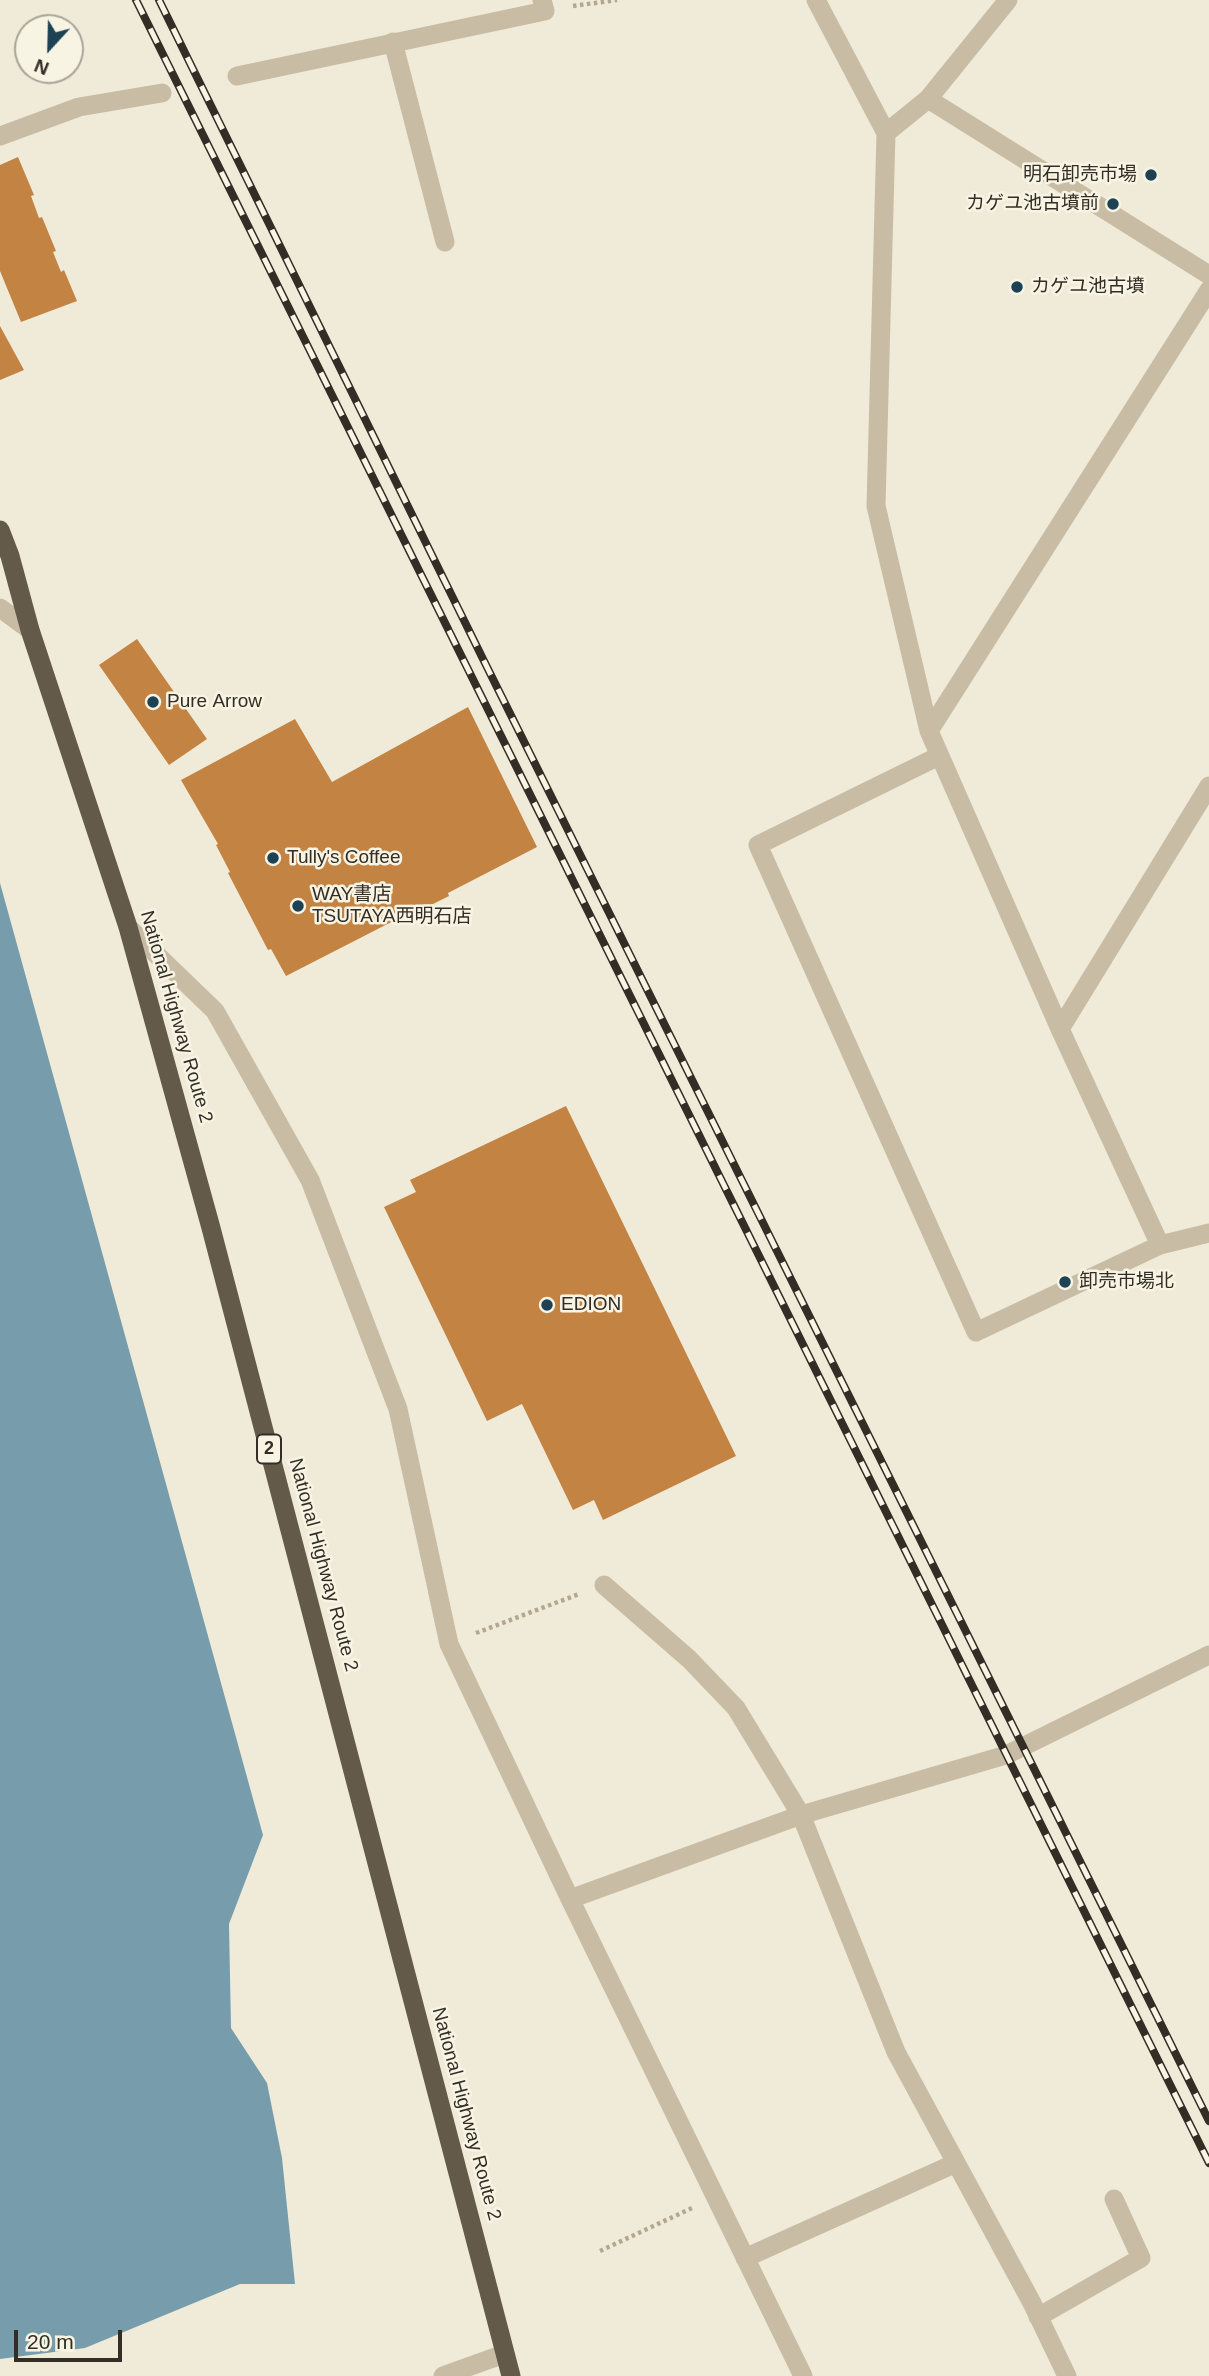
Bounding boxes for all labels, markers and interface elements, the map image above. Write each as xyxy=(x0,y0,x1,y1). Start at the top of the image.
north arrow xyxy=(14,14,84,84)
text: N xyxy=(31,55,52,79)
place label: 明石卸売市場 xyxy=(1023,164,1137,186)
marker: 明石卸売市場 xyxy=(1143,167,1159,183)
place label: カゲユ池古墳前 xyxy=(966,193,1099,215)
marker: カゲユ池古墳前 xyxy=(1105,196,1121,212)
place label: カゲユ池古墳 xyxy=(1031,276,1145,298)
marker: カゲユ池古墳 xyxy=(1009,279,1025,295)
place label: Pure Arrow xyxy=(167,691,262,713)
marker: Pure Arrow xyxy=(145,694,161,710)
place label: Tully's Coffee xyxy=(287,847,400,869)
marker: Tully's Coffee xyxy=(265,850,281,866)
place label: WAY書店 TSUTAYA西明石店 xyxy=(312,884,471,928)
marker: WAY書店 TSUTAYA西明石店 xyxy=(290,898,306,914)
street label: National Highway Route 2 xyxy=(135,908,217,1126)
place label: 卸売市場北 xyxy=(1079,1271,1174,1293)
marker: 卸売市場北 xyxy=(1057,1274,1073,1290)
place label: EDION xyxy=(561,1294,621,1316)
marker: EDION xyxy=(539,1297,555,1313)
road number: 2 xyxy=(257,1434,281,1464)
street label: National Highway Route 2 xyxy=(284,1456,362,1674)
street label: National Highway Route 2 xyxy=(427,2005,505,2223)
scale bar xyxy=(18,2316,126,2360)
text: 20 m xyxy=(27,2330,74,2353)

